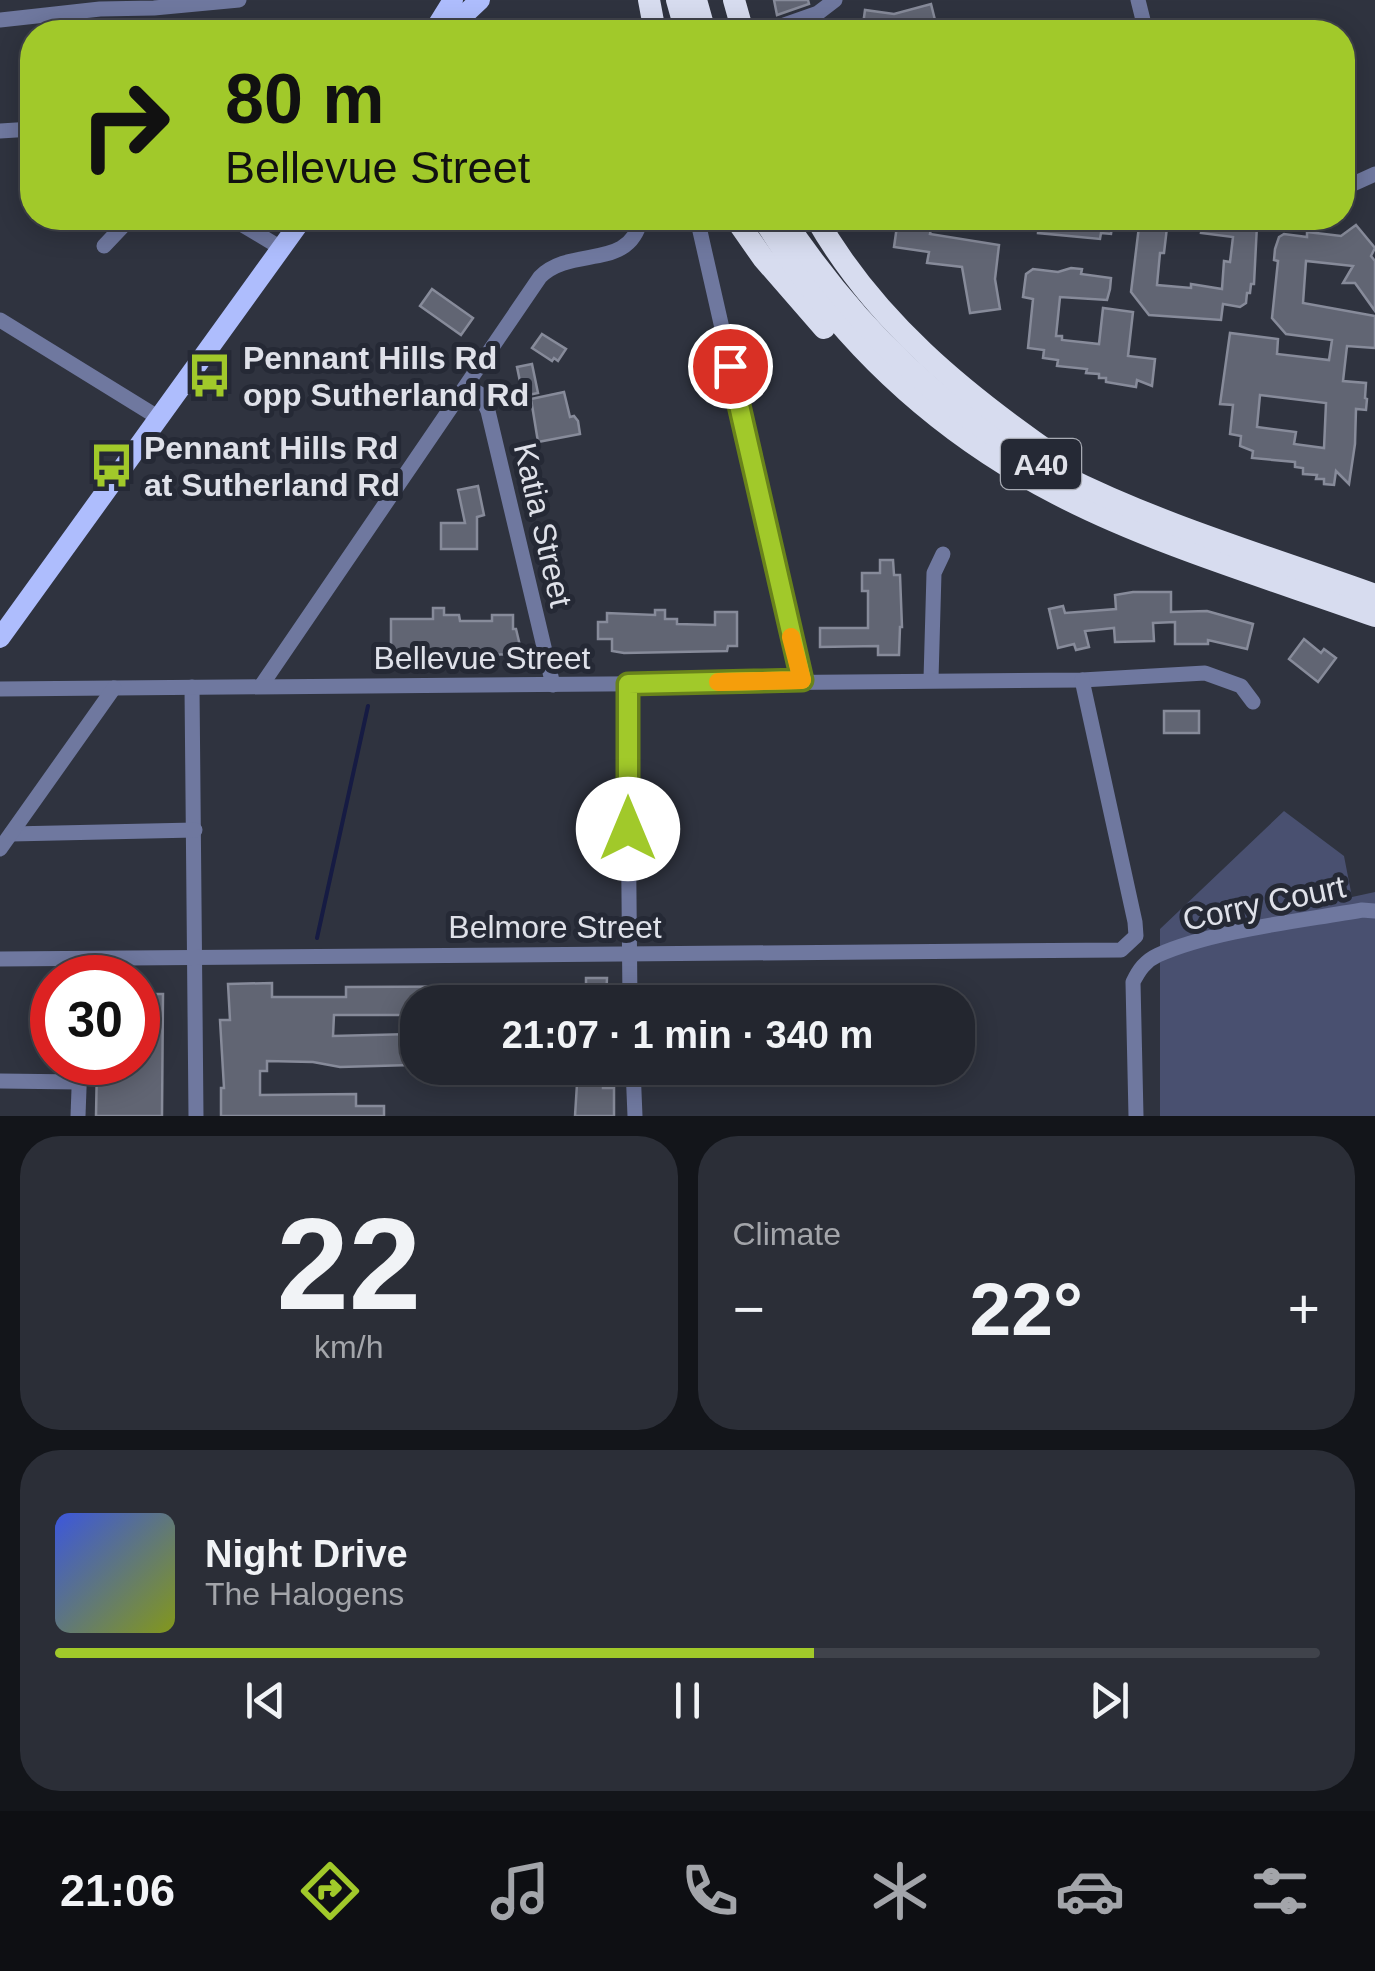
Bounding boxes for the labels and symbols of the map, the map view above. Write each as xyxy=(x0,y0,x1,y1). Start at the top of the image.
pin xyxy=(688,324,773,409)
place label: Pennant Hills Rd opp Sutherland Rd xyxy=(243,340,529,413)
bus stop icon: Pennant Hills Rd opp Sutherland Rd xyxy=(186,352,234,400)
place label: Pennant Hills Rd at Sutherland Rd xyxy=(144,430,400,503)
street label: Katia Street xyxy=(507,439,579,611)
road number: A40 xyxy=(1001,439,1081,489)
bus stop icon: Pennant Hills Rd at Sutherland Rd xyxy=(87,442,135,490)
street label: Bellevue Street xyxy=(373,640,591,676)
position arrow xyxy=(576,777,680,881)
street label: Corry Court xyxy=(1179,868,1349,938)
street label: Belmore Street xyxy=(448,909,662,945)
speed limit sign: 30 xyxy=(30,955,160,1085)

